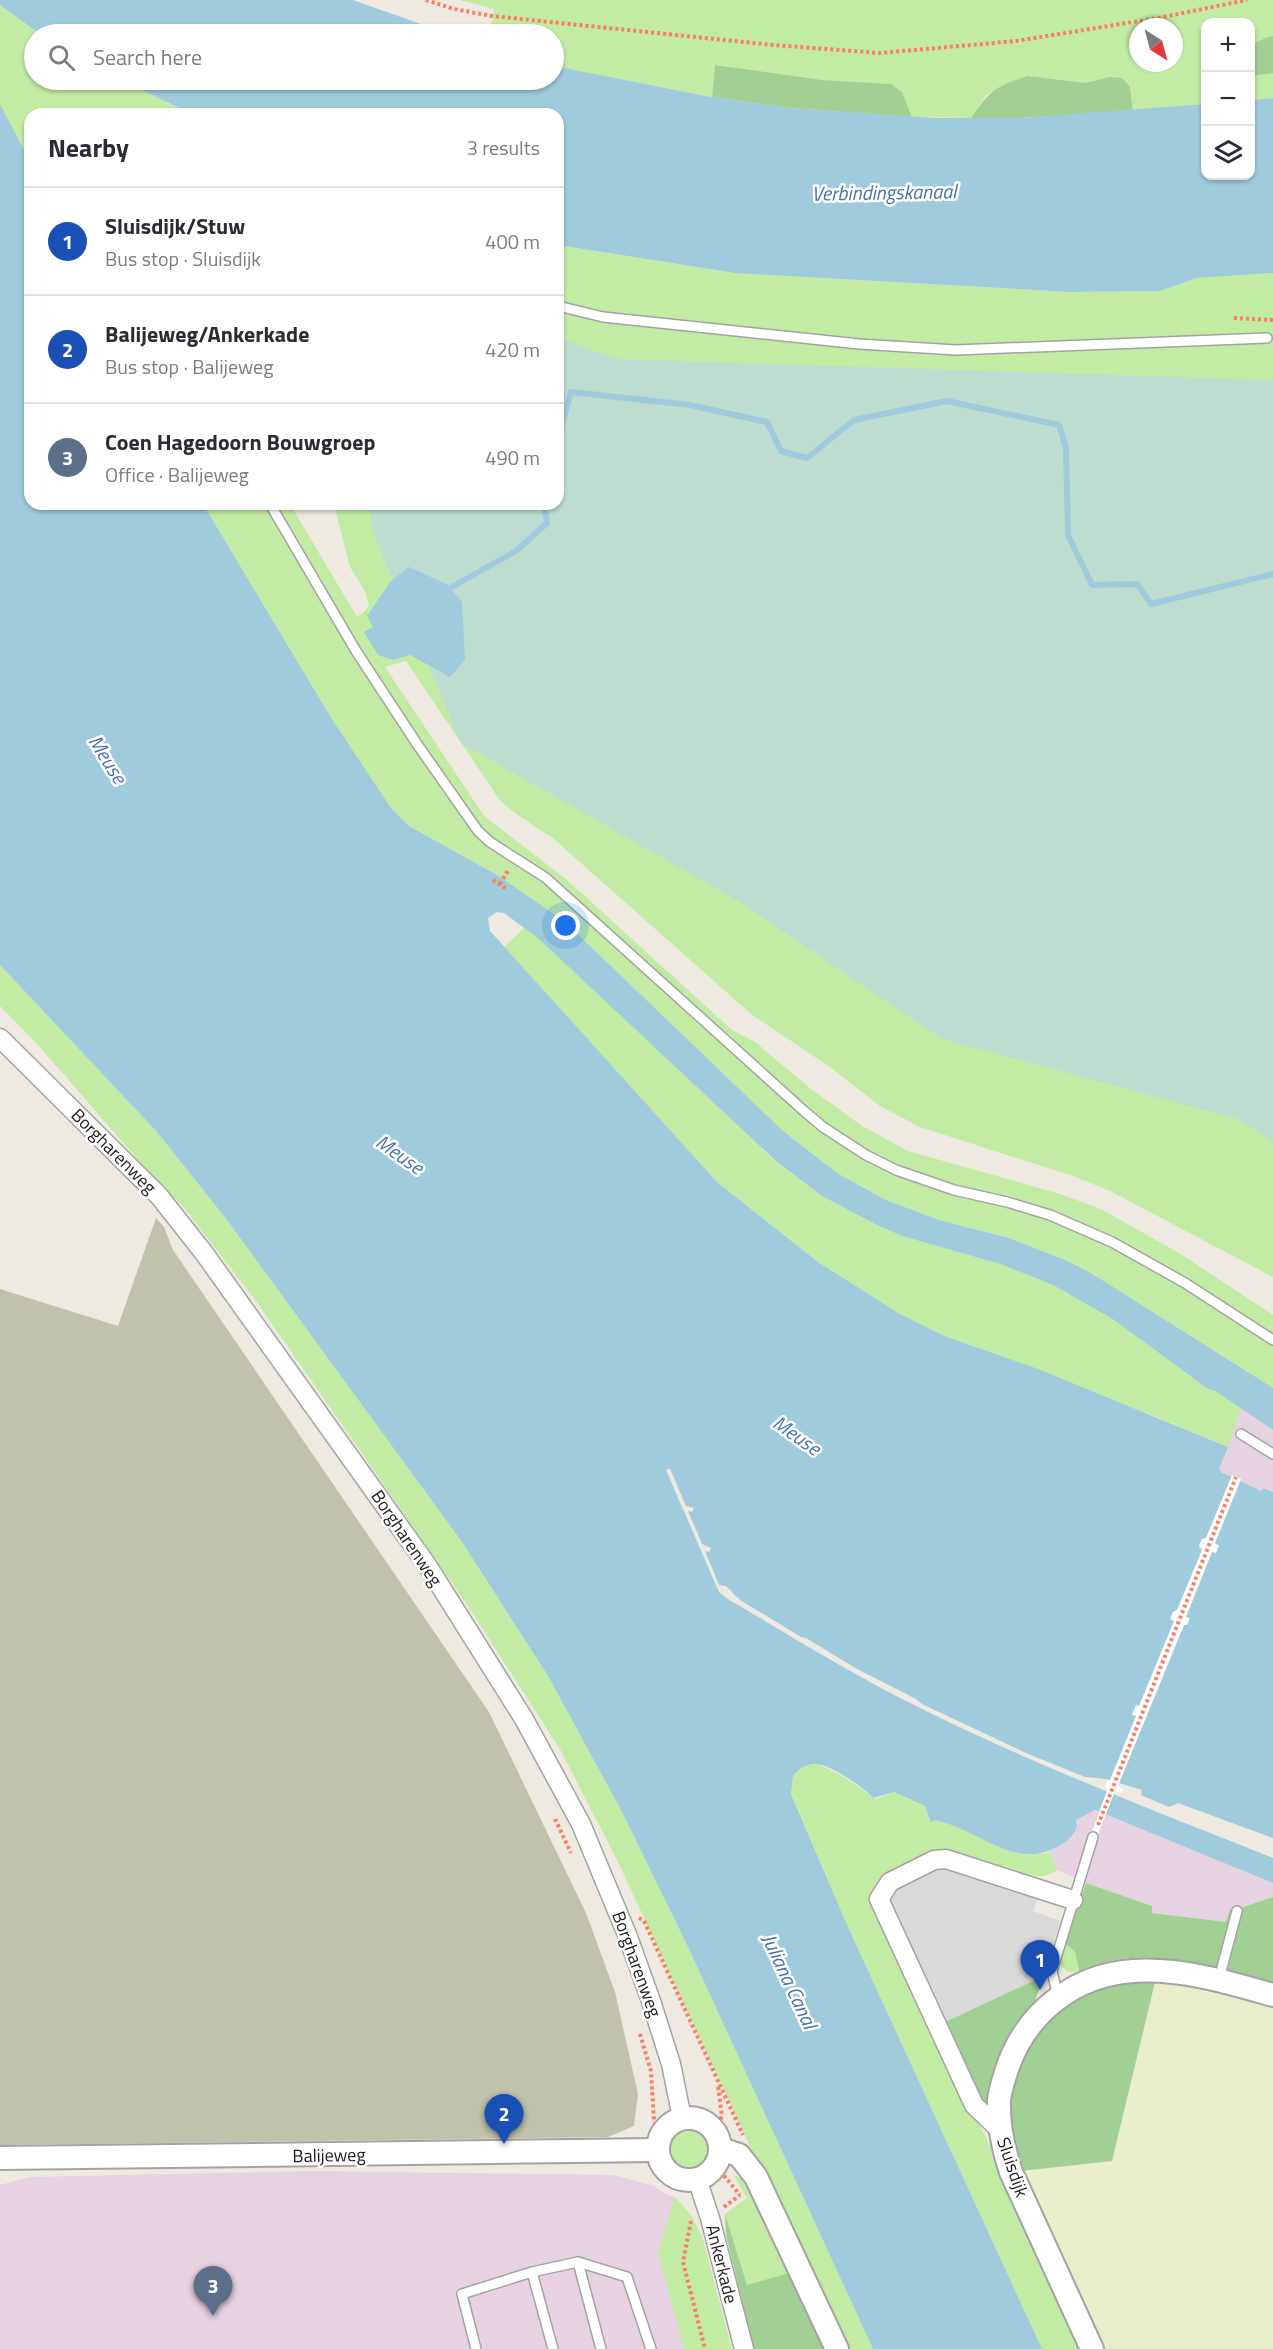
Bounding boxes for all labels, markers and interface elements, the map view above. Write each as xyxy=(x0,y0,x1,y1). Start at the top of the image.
north arrow xyxy=(1129,18,1183,72)
map controls xyxy=(1201,18,1255,180)
button: + xyxy=(1201,18,1255,72)
search box xyxy=(24,24,564,90)
text: Search here xyxy=(93,40,202,74)
icon: search xyxy=(45,41,78,74)
button: − xyxy=(1201,72,1255,126)
button: layers xyxy=(1201,126,1255,180)
text: Nearby xyxy=(48,128,129,167)
text: 3 results xyxy=(467,132,540,163)
water label: Verbindingskanaal xyxy=(811,175,959,209)
text: Sluisdijk/Stuw xyxy=(105,209,245,243)
text: 1 xyxy=(62,226,73,257)
text: 400 m xyxy=(485,226,540,257)
text: Bus stop · Sluisdijk xyxy=(105,243,261,274)
text: Balijeweg/Ankerkade xyxy=(105,317,309,351)
text: 2 xyxy=(62,334,73,365)
text: 420 m xyxy=(485,334,540,365)
text: Bus stop · Balijeweg xyxy=(105,351,273,382)
text: Coen Hagedoorn Bouwgroep xyxy=(105,425,375,459)
text: 3 xyxy=(62,442,73,473)
text: 490 m xyxy=(485,442,540,473)
text: Office · Balijeweg xyxy=(105,459,249,490)
water label: Meuse xyxy=(81,729,136,791)
your location xyxy=(551,911,580,940)
street label: Borgharenweg xyxy=(65,1102,163,1200)
water label: Meuse xyxy=(370,1126,432,1183)
water label: Meuse xyxy=(767,1407,829,1464)
street label: Borgharenweg xyxy=(365,1484,449,1592)
street label: Borgharenweg xyxy=(605,1907,669,2021)
water label: Juliana Canal xyxy=(754,1928,827,2036)
pin: 1 xyxy=(1020,1940,1060,1990)
pin: 2 xyxy=(484,2094,524,2144)
street label: Sluisdijk xyxy=(990,2133,1036,2201)
street label: Balijeweg xyxy=(292,2141,366,2169)
street label: Ankerkade xyxy=(699,2222,745,2306)
pin: 3 xyxy=(194,2266,232,2316)

